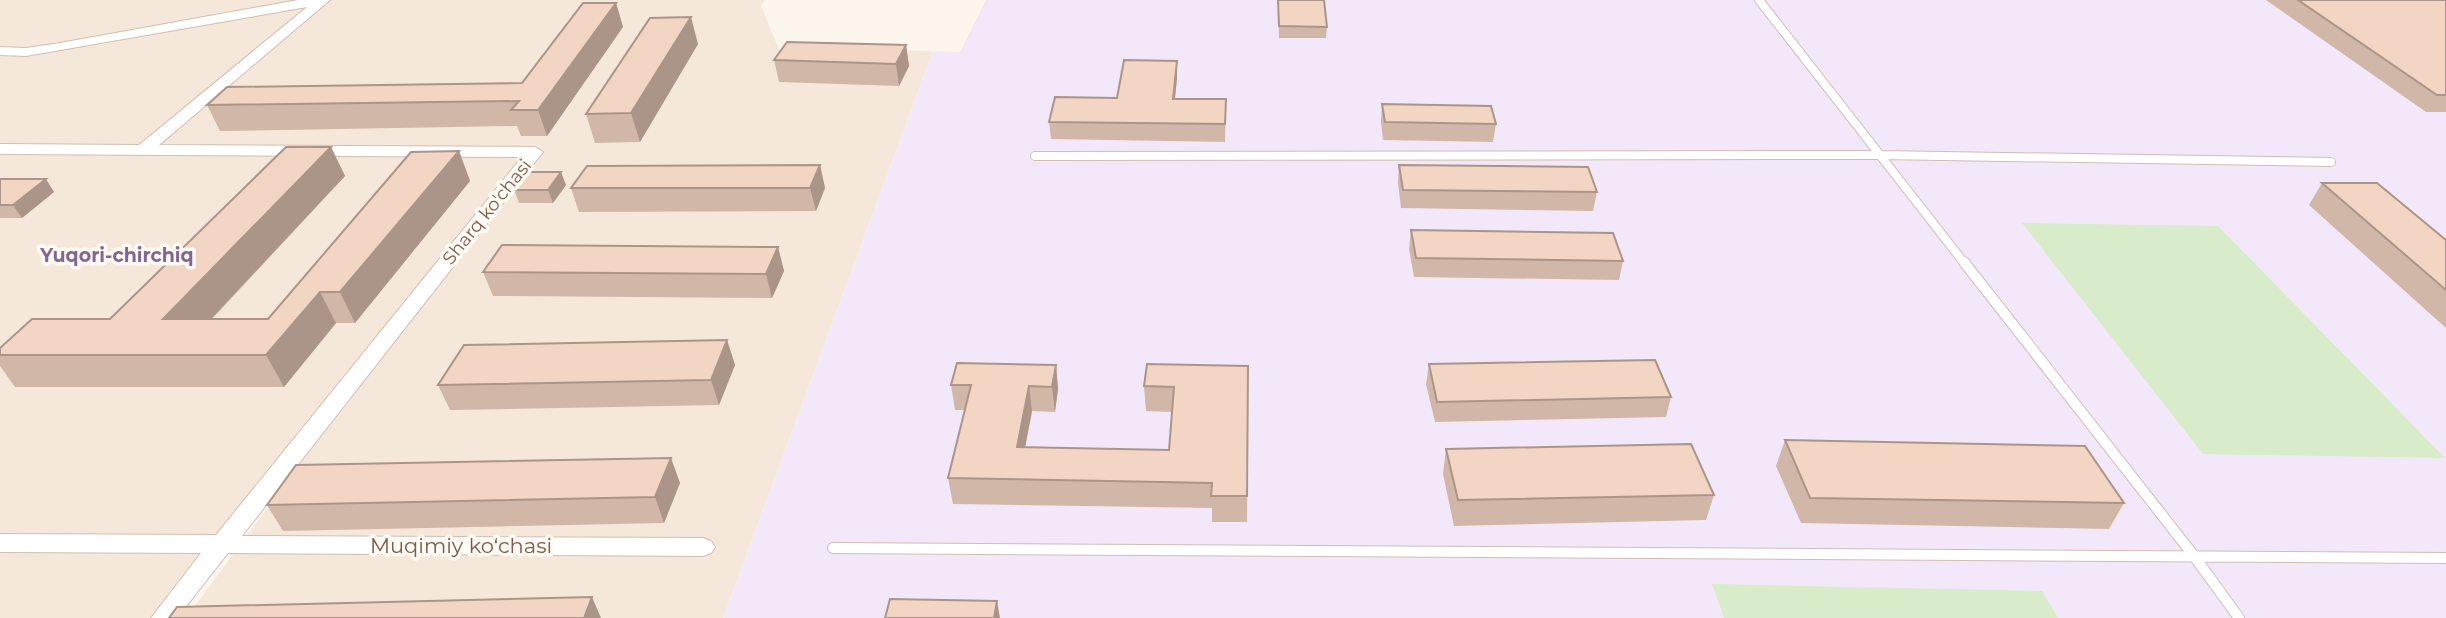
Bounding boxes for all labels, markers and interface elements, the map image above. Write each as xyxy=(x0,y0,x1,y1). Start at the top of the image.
street label: Sharq ko'chasi xyxy=(438,155,536,269)
district label: Yuqori-chirchiq xyxy=(39,244,194,267)
street label: Muqimiy ko‘chasi xyxy=(370,533,552,558)

